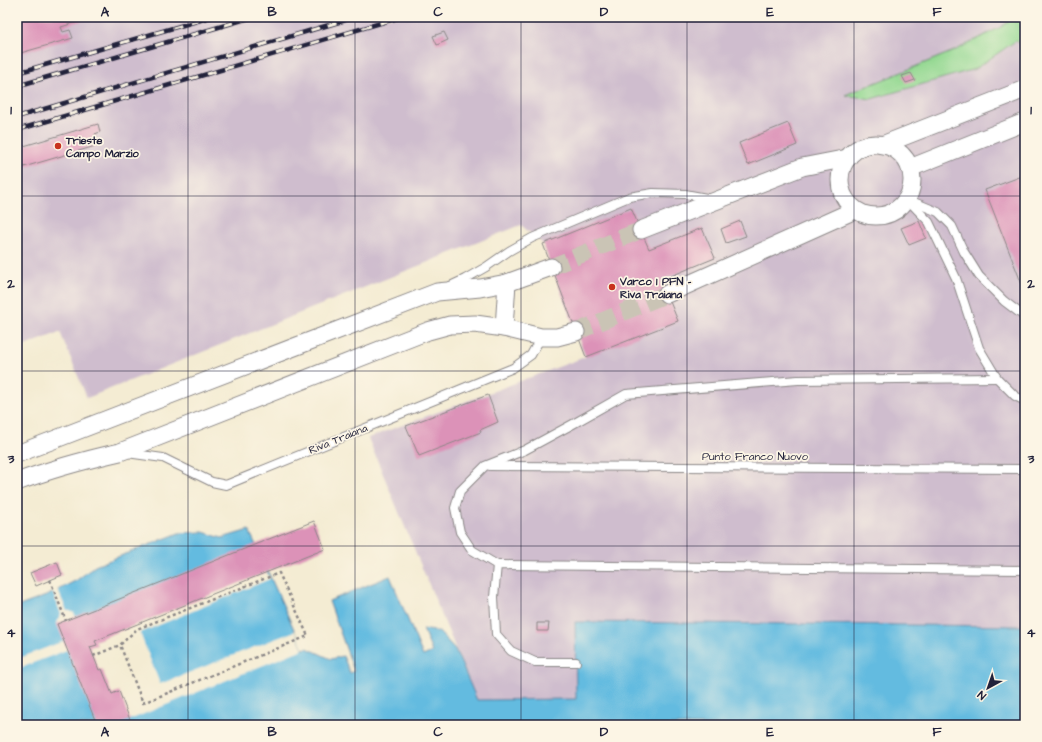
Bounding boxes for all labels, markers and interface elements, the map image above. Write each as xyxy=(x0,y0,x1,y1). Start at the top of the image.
text: A xyxy=(101,3,110,21)
text: B xyxy=(267,3,277,21)
text: C xyxy=(433,3,443,21)
text: D xyxy=(600,3,609,21)
text: E xyxy=(766,3,774,21)
text: F xyxy=(932,3,942,21)
text: 1 xyxy=(10,101,12,119)
text: 1 xyxy=(1030,101,1032,119)
place label: Trieste Campo Marzio xyxy=(65,133,140,162)
marker: Trieste Campo Marzio xyxy=(53,141,63,151)
place label: Varco 1 PFN - Riva Traiana xyxy=(619,274,692,302)
text: 2 xyxy=(6,275,15,293)
text: 2 xyxy=(1026,275,1035,293)
marker: Varco 1 PFN - Riva Traiana xyxy=(607,282,617,292)
street label: Riva Traiana xyxy=(306,420,370,458)
street label: Punto Franco Nuovo xyxy=(702,449,809,464)
text: 3 xyxy=(7,450,15,468)
text: 3 xyxy=(1027,450,1035,468)
text: 4 xyxy=(7,624,16,642)
text: 4 xyxy=(1027,624,1036,642)
north arrow xyxy=(968,668,1008,708)
text: N xyxy=(974,687,989,703)
text: A xyxy=(101,723,110,741)
text: B xyxy=(267,723,277,741)
text: C xyxy=(433,723,443,741)
text: D xyxy=(600,723,609,741)
text: E xyxy=(766,723,774,741)
text: F xyxy=(932,723,942,741)

